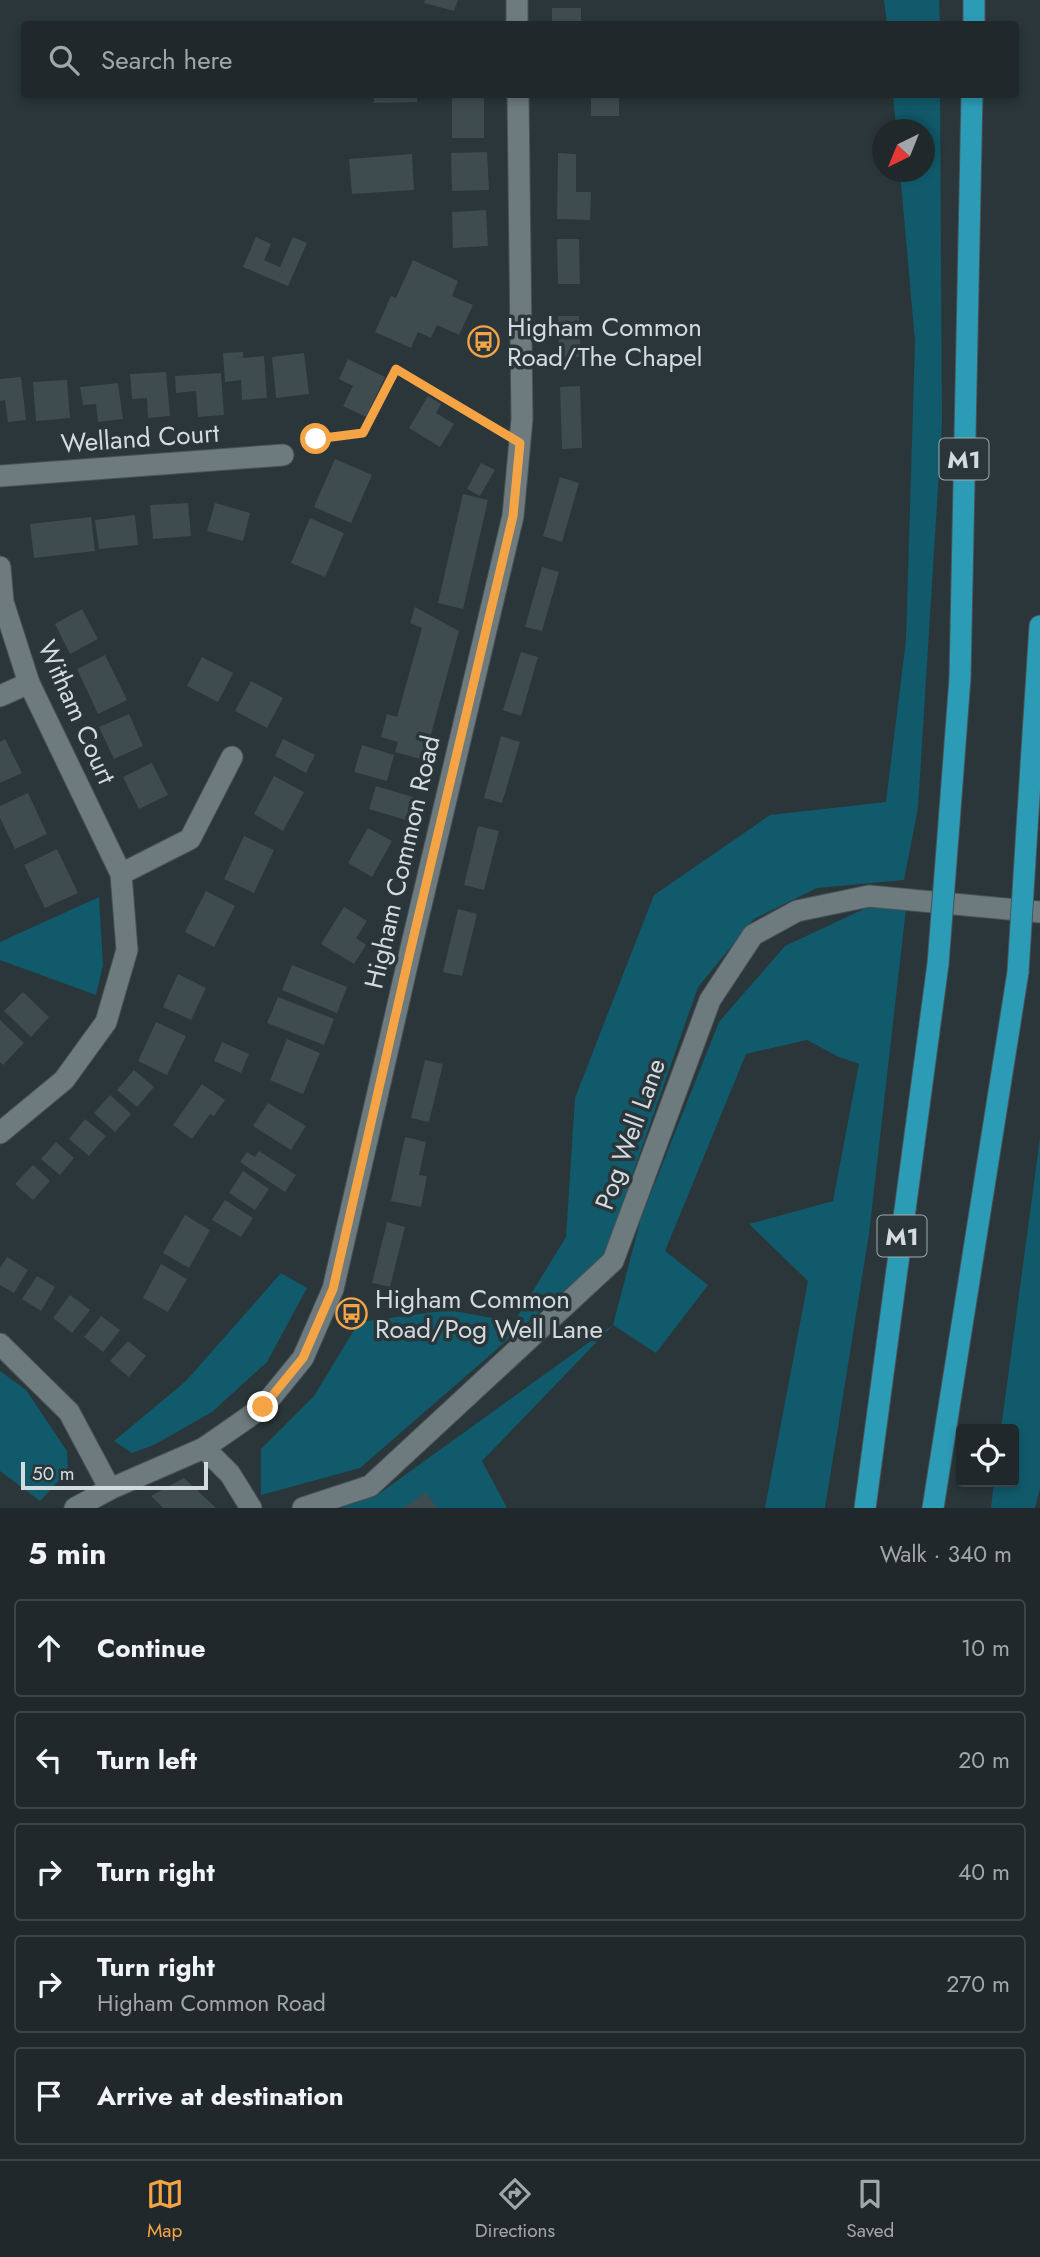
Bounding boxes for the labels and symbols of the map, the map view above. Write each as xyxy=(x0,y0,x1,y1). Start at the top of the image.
north arrow xyxy=(872,119,935,182)
place label: Higham Common Road/The Chapel xyxy=(507,308,703,376)
bus stop icon: Higham Common Road/The Chapel xyxy=(467,325,501,359)
street label: Welland Court xyxy=(60,413,221,462)
route start xyxy=(300,423,331,454)
road number: M1 xyxy=(940,438,988,480)
street label: Witham Court xyxy=(28,634,126,791)
street label: Higham Common Road xyxy=(354,732,450,992)
street label: Pog Well Lane xyxy=(585,1053,675,1215)
road number: M1 xyxy=(878,1216,926,1256)
place label: Higham Common Road/Pog Well Lane xyxy=(375,1280,603,1348)
bus stop icon: Higham Common Road/Pog Well Lane xyxy=(335,1297,369,1331)
route end xyxy=(247,1391,278,1422)
scale bar xyxy=(21,1459,208,1491)

